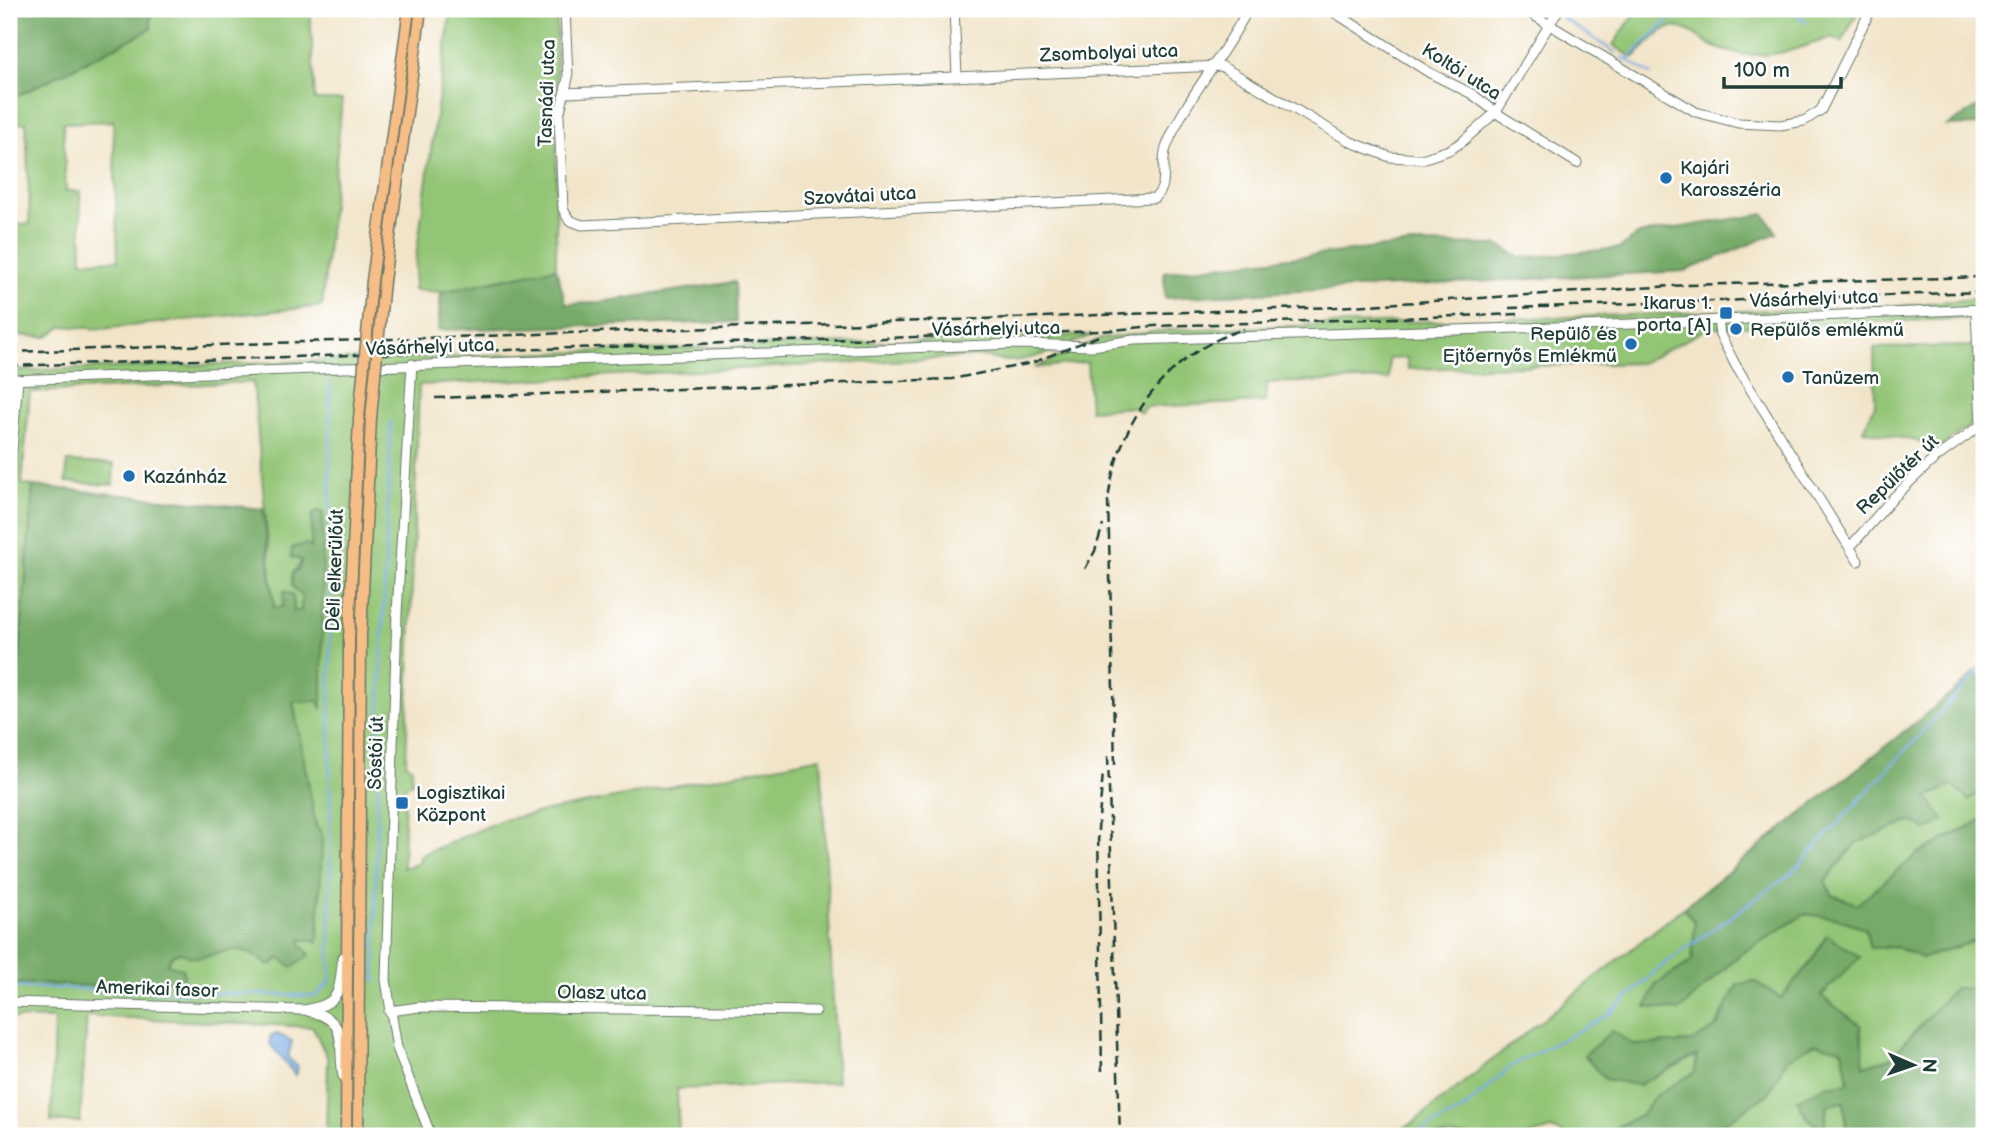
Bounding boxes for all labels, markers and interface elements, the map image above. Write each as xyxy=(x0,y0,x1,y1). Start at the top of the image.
street label: Tasnádi utca xyxy=(534,39,561,148)
street label: Koltói utca xyxy=(1417,39,1505,106)
street label: Zsombolyai utca xyxy=(1038,40,1179,67)
scale bar xyxy=(1724,46,1841,90)
text: 100 m xyxy=(1734,58,1790,83)
place label: Kajári Karosszéria xyxy=(1680,157,1781,202)
marker: Kajári Karosszéria xyxy=(1658,170,1674,186)
street label: Szovátai utca xyxy=(803,182,917,211)
street label: Vásárhelyi utca xyxy=(1749,286,1879,313)
place label: Ikarus 1. porta [A] xyxy=(1637,292,1712,337)
marker: Ikarus 1. porta [A] xyxy=(1718,305,1734,321)
street label: Vásárhelyi utca xyxy=(931,317,1061,342)
place label: Repülős emlékmű xyxy=(1750,319,1904,342)
marker: Repülős emlékmű xyxy=(1728,321,1744,337)
place label: Repülő és Ejtőernyős Emlékmű xyxy=(1443,323,1617,368)
street label: Vásárhelyi utca xyxy=(365,334,495,361)
marker: Repülő és Ejtőernyős Emlékmű xyxy=(1623,336,1639,352)
place label: Tanüzem xyxy=(1802,367,1879,390)
marker: Tanüzem xyxy=(1780,369,1796,385)
street label: Repülőtér út xyxy=(1852,430,1944,520)
place label: Kazánház xyxy=(143,466,227,489)
marker: Kazánház xyxy=(121,468,137,484)
street label: Déli elkerülőút xyxy=(322,508,349,632)
street label: Sóstói út xyxy=(364,716,389,790)
place label: Logisztikai Központ xyxy=(416,782,506,827)
marker: Logisztikai Központ xyxy=(394,795,410,811)
street label: Amerikai fasor xyxy=(95,976,220,1003)
street label: Olasz utca xyxy=(557,981,647,1006)
north arrow xyxy=(1878,1030,1948,1100)
text: N xyxy=(1917,1058,1940,1073)

